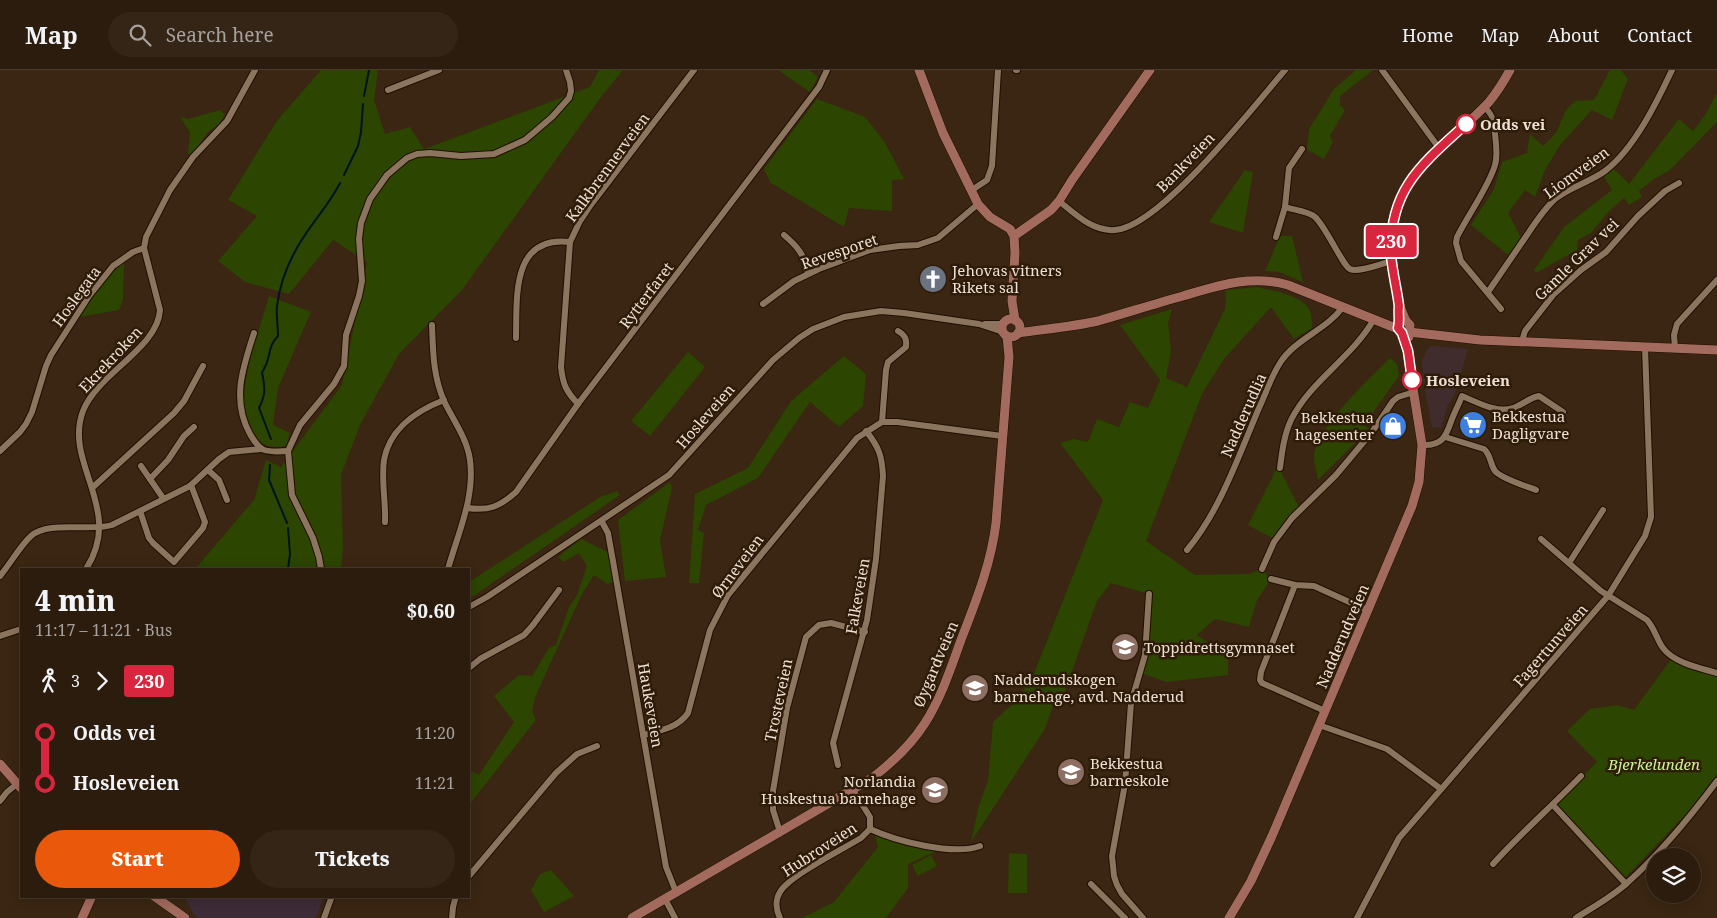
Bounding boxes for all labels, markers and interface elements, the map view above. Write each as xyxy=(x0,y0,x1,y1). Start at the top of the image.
search box xyxy=(108,12,458,57)
text: Map xyxy=(25,18,78,51)
icon: search xyxy=(126,21,154,49)
text: Search here xyxy=(166,22,274,48)
text: Home xyxy=(1402,23,1453,47)
text: Map xyxy=(1481,23,1519,47)
text: About xyxy=(1547,23,1599,47)
text: Contact xyxy=(1627,23,1692,47)
street label: Kalkbrennerveien xyxy=(561,108,654,226)
marker: Odds vei xyxy=(1456,114,1476,134)
place label: Odds vei xyxy=(1480,114,1546,134)
street label: Bankveien xyxy=(1151,128,1219,196)
street label: Liomveien xyxy=(1539,141,1613,202)
street label: Gamle Grav vei xyxy=(1530,213,1623,304)
line badge: 230 xyxy=(1362,225,1420,257)
street label: Revesporet xyxy=(798,229,880,273)
text: 230 xyxy=(1376,229,1406,253)
street label: Rytterfaret xyxy=(615,258,677,332)
place label: Jehovas vitners Rikets sal xyxy=(951,260,1062,297)
street label: Hoslegata xyxy=(47,262,105,330)
church icon: Jehovas vitners Rikets sal xyxy=(918,264,948,294)
street label: Ekrekroken xyxy=(74,321,146,396)
street label: Nadderudlia xyxy=(1216,370,1270,460)
marker: Hosleveien xyxy=(1402,370,1422,390)
place label: Hosleveien xyxy=(1426,370,1510,390)
street label: Hosleveien xyxy=(671,379,739,452)
place label: Bekkestua Dagligvare xyxy=(1492,406,1569,443)
place label: Bekkestua hagesenter xyxy=(1295,407,1374,444)
supermarket icon: Bekkestua Dagligvare xyxy=(1458,410,1488,440)
shop icon: Bekkestua hagesenter xyxy=(1378,411,1408,441)
street label: Ørneveien xyxy=(706,530,768,602)
street label: Falkeveien xyxy=(840,556,874,636)
text: 4 min xyxy=(35,581,115,619)
street label: Nadderudveien xyxy=(1311,581,1373,691)
text: $0.60 xyxy=(406,598,455,624)
street label: Fagertunveien xyxy=(1508,599,1592,691)
street label: Øygardveien xyxy=(908,618,962,710)
text: 11:17 – 11:21 · Bus xyxy=(35,619,172,641)
school or university icon: Toppidrettsgymnaset xyxy=(1110,632,1140,662)
place label: Toppidrettsgymnaset xyxy=(1144,637,1295,657)
street label: Trosteveien xyxy=(759,656,797,743)
street label: Haukeveien xyxy=(634,661,668,749)
icon: walk xyxy=(35,667,63,695)
icon: forward xyxy=(88,667,116,695)
text: 230 xyxy=(134,669,164,693)
place label: Nadderudskogen barnehage, avd. Nadderud xyxy=(994,669,1184,706)
text: 3 xyxy=(71,670,80,692)
school or university icon: Nadderudskogen barnehage, avd. Nadderud xyxy=(960,673,990,703)
text: Odds vei xyxy=(73,720,156,746)
text: 11:20 xyxy=(415,722,455,744)
place label: Bekkestua barneskole xyxy=(1090,753,1169,790)
park label: Bjerkelunden xyxy=(1607,754,1700,774)
school or university icon: Bekkestua barneskole xyxy=(1056,757,1086,787)
text: Hosleveien xyxy=(73,770,180,796)
place label: Norlandia Huskestua barnehage xyxy=(761,771,916,808)
text: 11:21 xyxy=(415,772,455,794)
school or university icon: Norlandia Huskestua barnehage xyxy=(920,775,950,805)
street label: Hubroveien xyxy=(778,817,861,881)
button: Start xyxy=(35,830,240,888)
button: Tickets xyxy=(250,830,455,888)
map controls xyxy=(1646,848,1701,903)
button: layers xyxy=(1646,848,1701,903)

